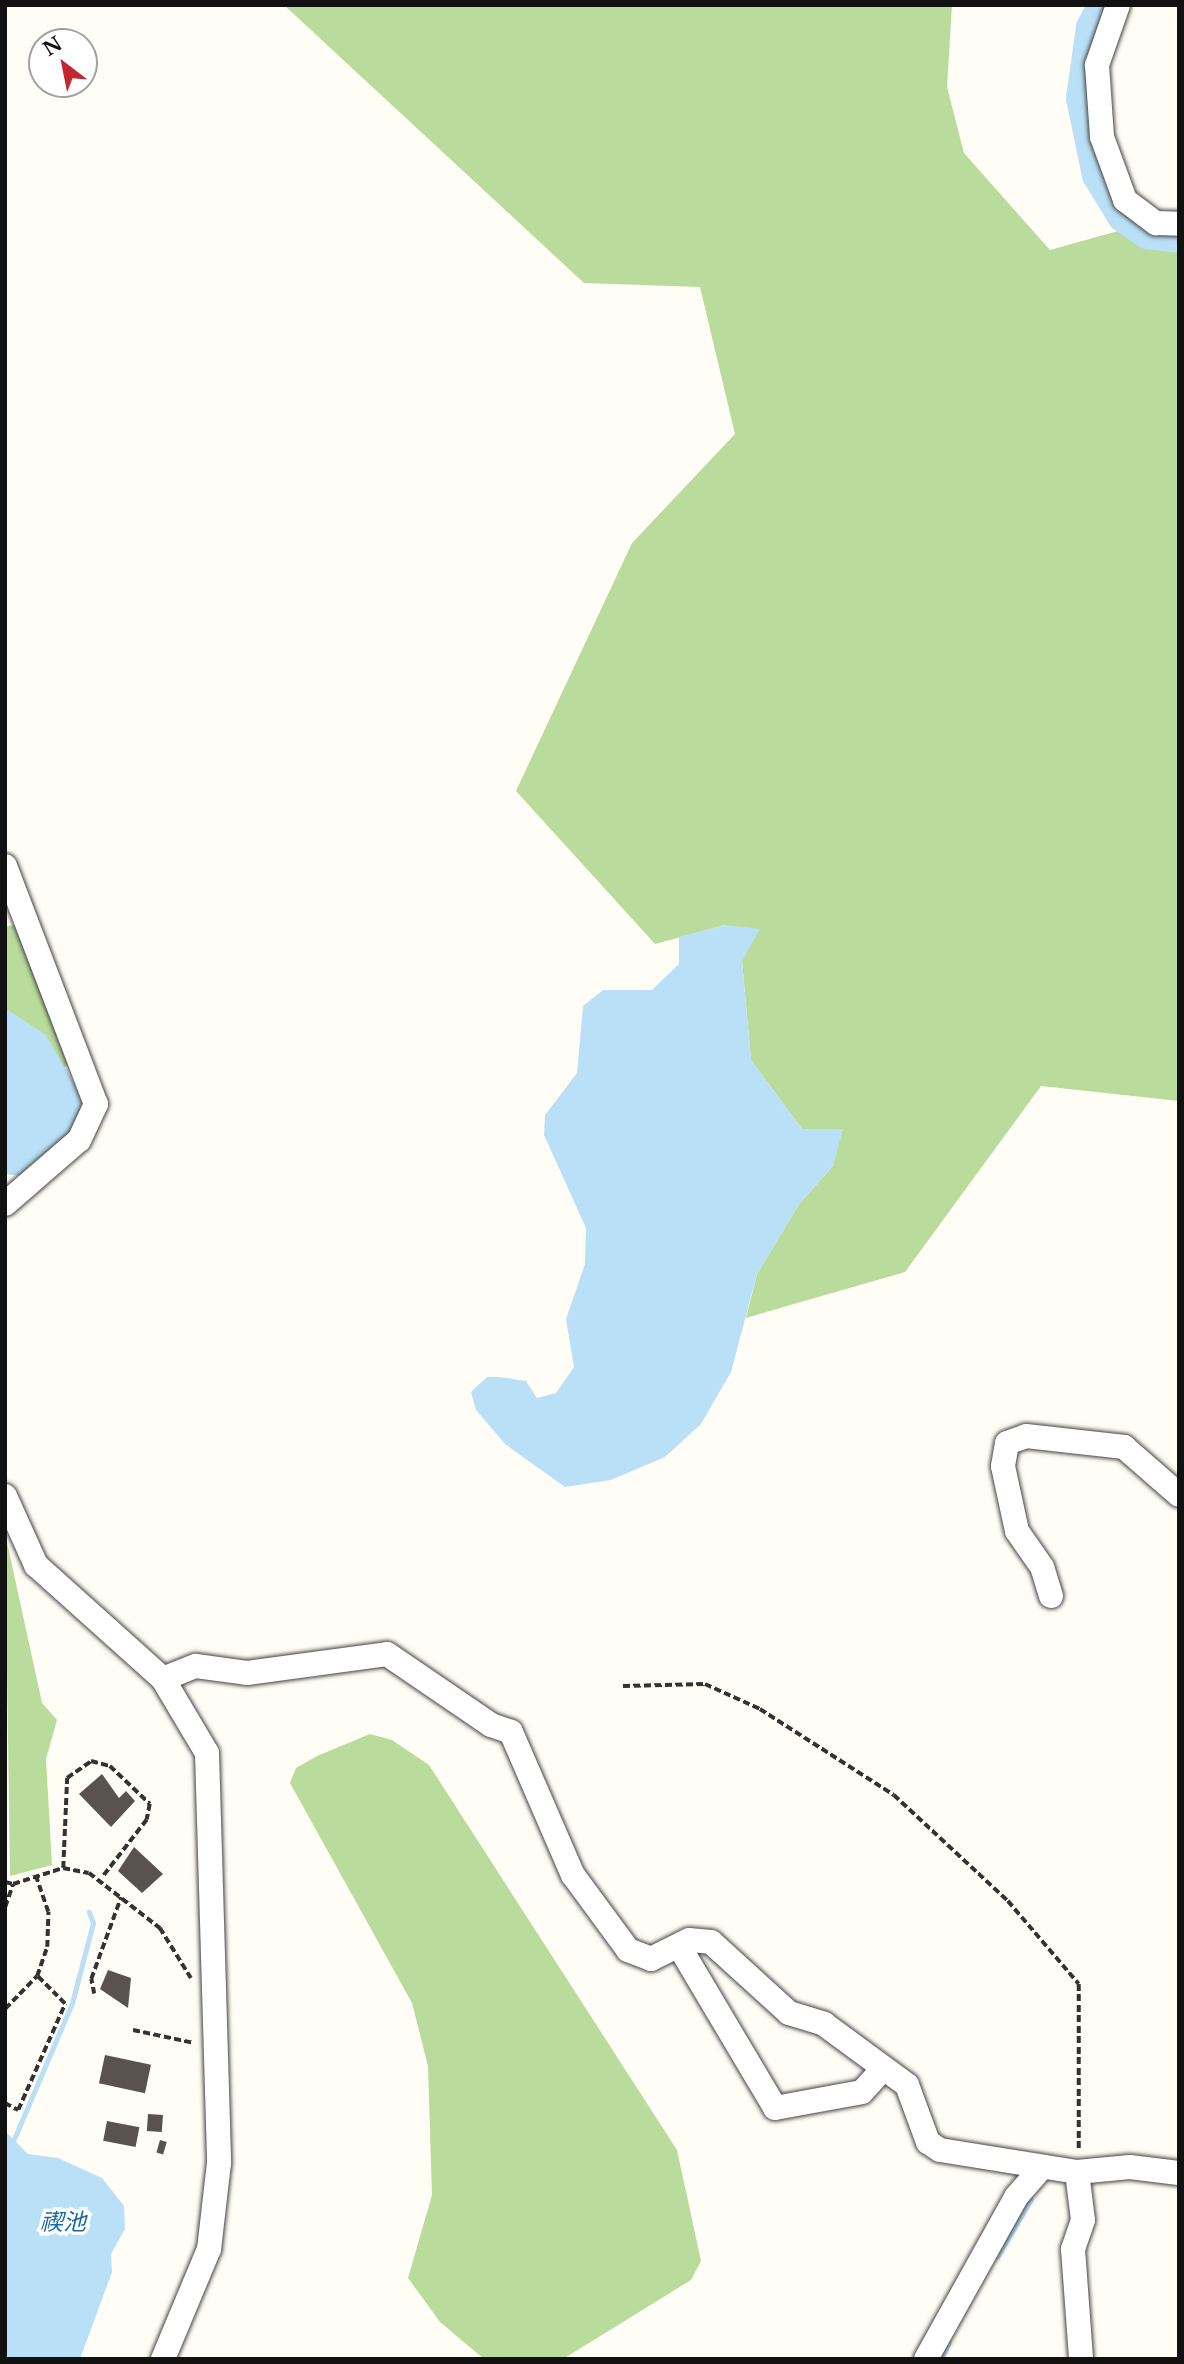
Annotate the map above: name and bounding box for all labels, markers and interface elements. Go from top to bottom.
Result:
north arrow [28,28,98,98]
text: N [39,32,66,61]
water label: 禊池 [40,2208,86,2236]

